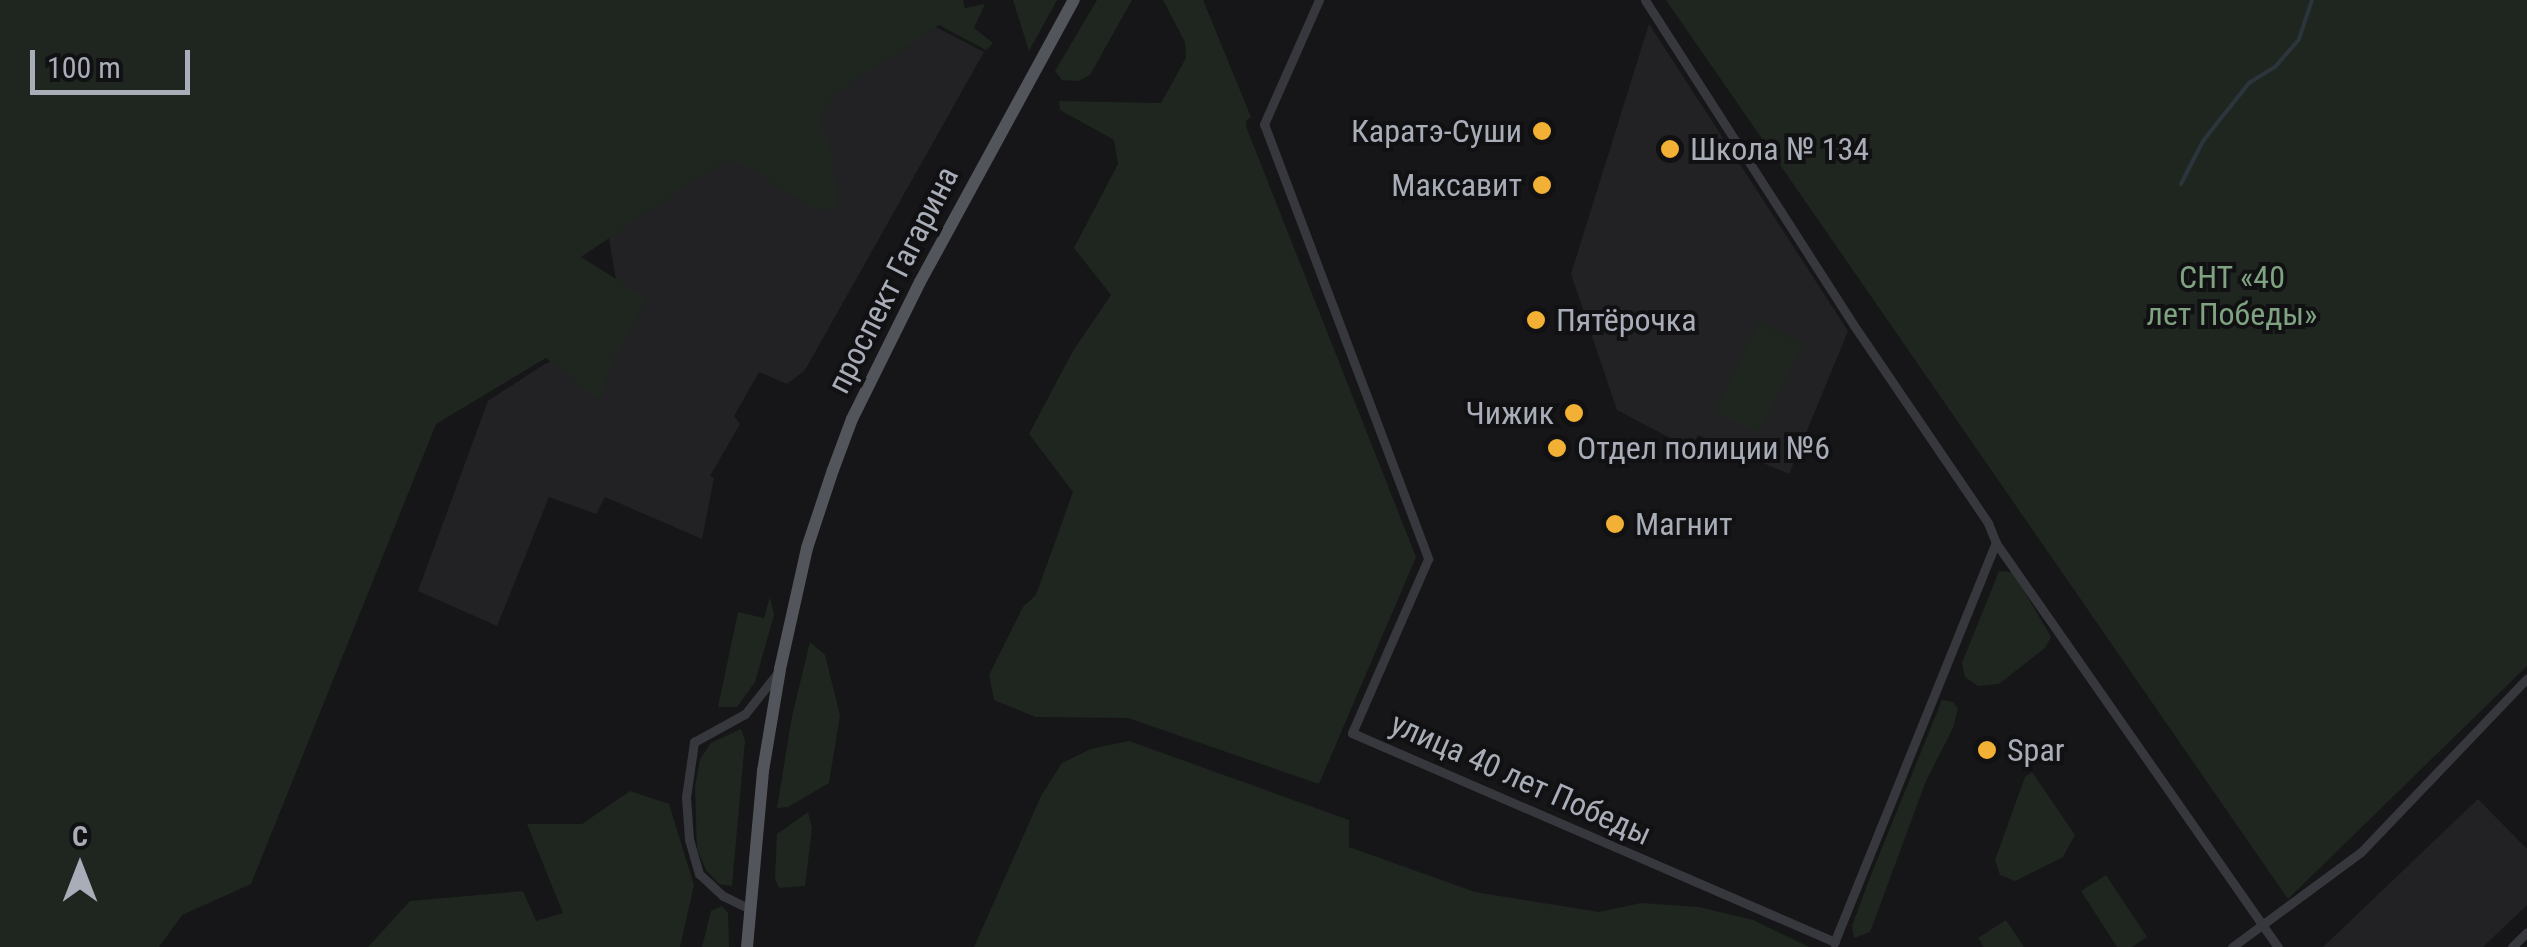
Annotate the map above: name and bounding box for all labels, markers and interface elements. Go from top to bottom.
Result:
scale bar [35,30,195,92]
text: 100 m [47,50,121,85]
place label: Каратэ-Суши [1351,112,1522,150]
marker: Каратэ-Суши [1531,120,1553,142]
place label: Школа № 134 [1690,130,1869,168]
marker: Школа № 134 [1659,138,1681,160]
street label: проспект Гагарина [819,160,967,400]
place label: Максавит [1391,166,1522,204]
marker: Максавит [1531,174,1553,196]
park label: СНТ «40 лет Победы» [2147,259,2317,334]
place label: Пятёрочка [1556,301,1697,339]
marker: Пятёрочка [1525,309,1547,331]
place label: Чижик [1466,394,1554,432]
marker: Чижик [1563,402,1585,424]
place label: Отдел полиции №6 [1577,429,1830,467]
marker: Отдел полиции №6 [1546,437,1568,459]
place label: Магнит [1635,505,1733,543]
marker: Магнит [1604,513,1626,535]
street label: улица 40 лет Победы [1385,704,1657,854]
place label: Spar [2007,731,2064,769]
marker: Spar [1976,739,1998,761]
north arrow [30,817,130,917]
text: С [72,820,88,853]

